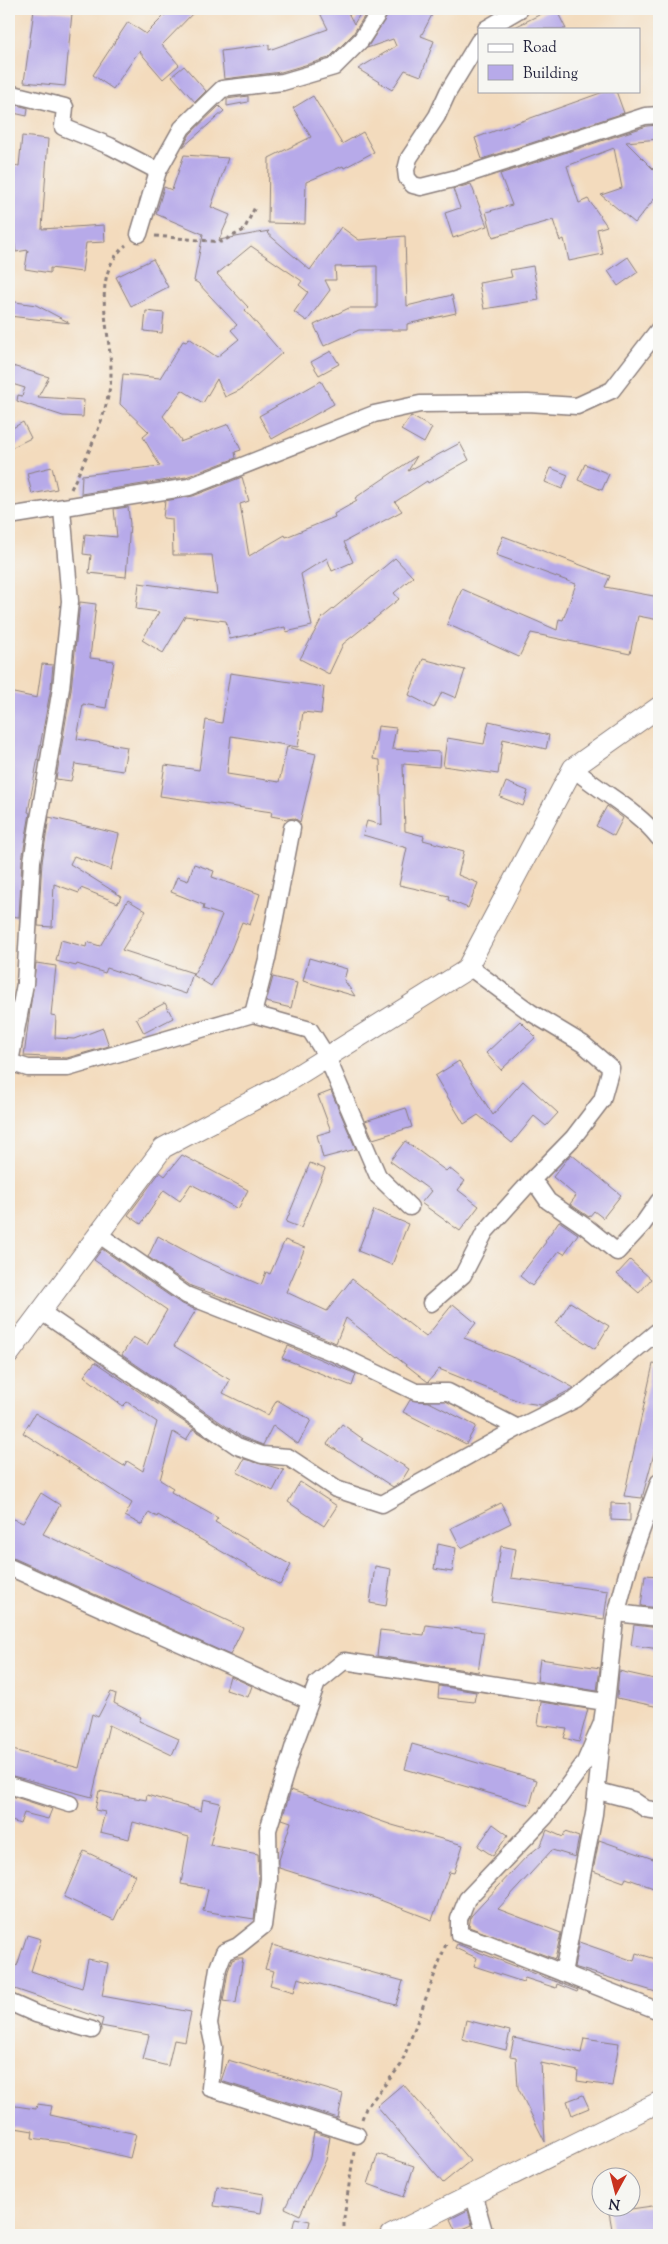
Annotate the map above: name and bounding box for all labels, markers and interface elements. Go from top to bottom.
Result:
legend [478,28,640,92]
text: Road [523,38,557,59]
text: Building [523,64,578,85]
north arrow [590,2166,640,2216]
text: N [608,2192,621,2214]

